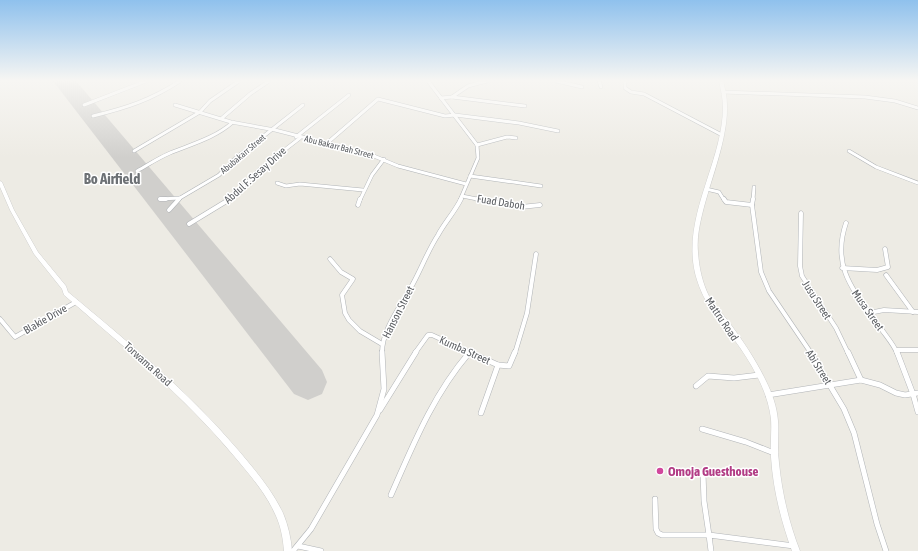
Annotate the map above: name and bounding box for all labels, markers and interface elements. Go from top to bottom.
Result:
street label: Abubakarr Street [218,132,268,176]
street label: Abu Bakarr Bah Street [303,134,375,161]
street label: Abdul F. Sesay Drive [222,144,288,206]
district label: Bo Airfield [84,170,140,187]
street label: Fuad Daboh [476,192,526,212]
street label: Jusu Street [800,278,834,322]
street label: Hanson Street [380,284,416,340]
street label: Musa Street [850,287,886,333]
street label: Mattru Road [703,295,741,343]
street label: Blakie Drive [21,302,69,336]
street label: Kumba Street [438,333,492,367]
street label: Torwama Road [122,340,174,388]
street label: Abi Street [804,347,834,387]
place label: Omoja Guesthouse [668,464,759,479]
marker: Omoja Guesthouse [655,466,665,476]

